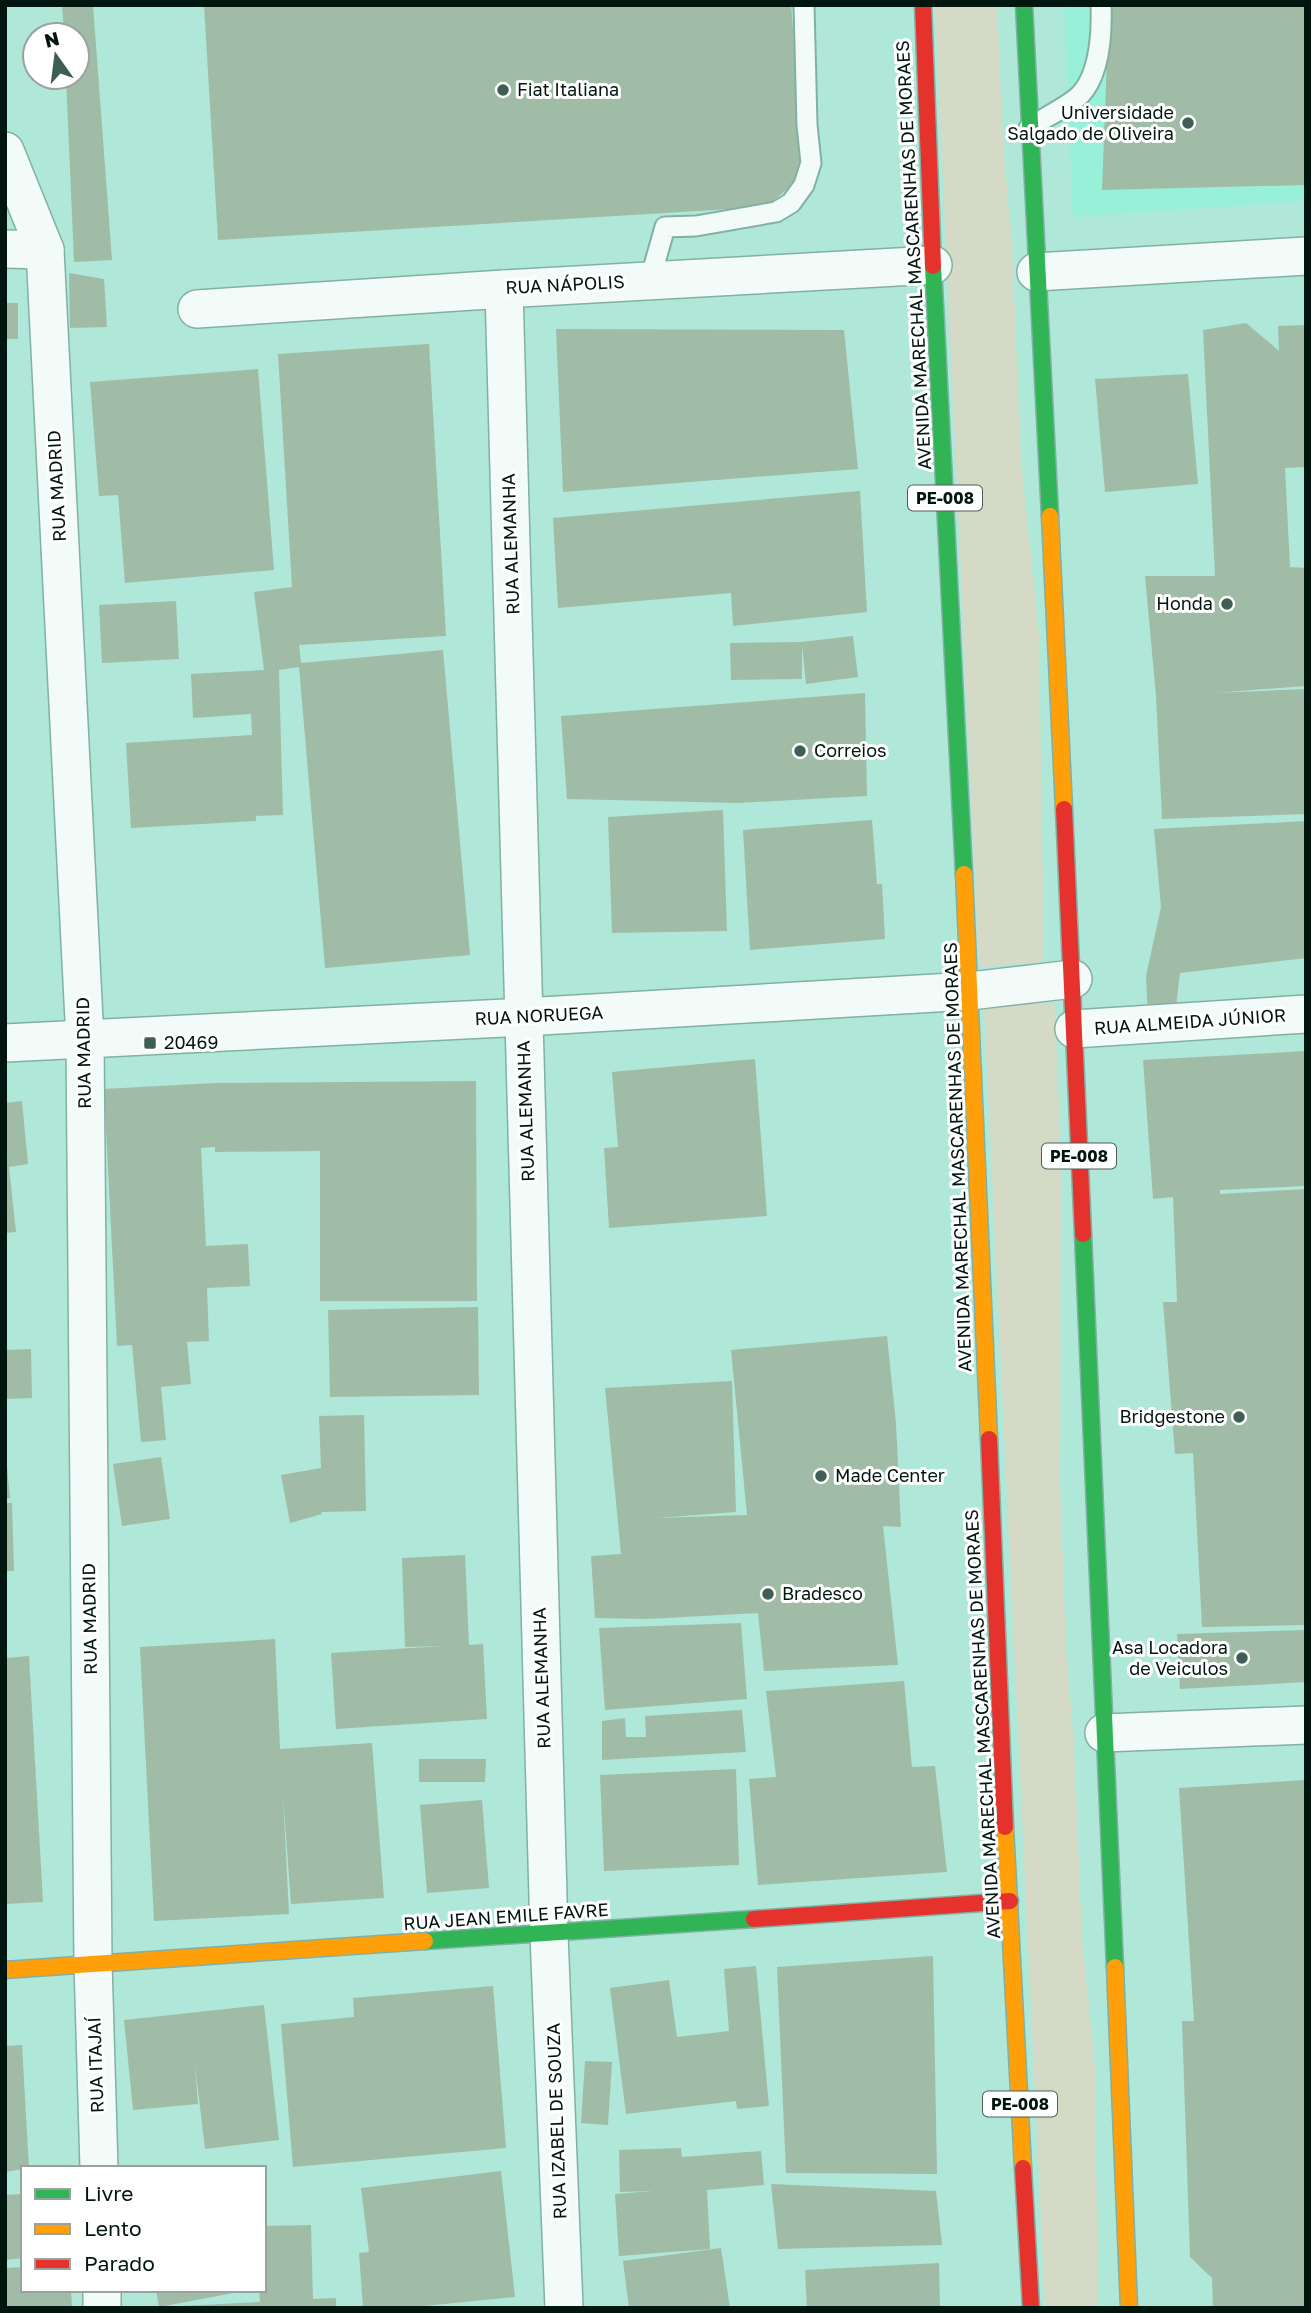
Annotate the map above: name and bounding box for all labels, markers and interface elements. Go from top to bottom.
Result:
north arrow [21,21,91,91]
text: N [42,26,62,52]
street label: AVENIDA MARECHAL MASCARENHAS DE MORAES [891,40,935,470]
place label: Fiat Italiana [517,78,619,100]
marker: Fiat Italiana [495,82,511,98]
place label: Universidade Salgado de Oliveira [1007,101,1174,144]
marker: Universidade Salgado de Oliveira [1180,115,1196,131]
street label: RUA NÁPOLIS [505,270,625,298]
street label: RUA MADRID [42,430,70,542]
street label: RUA ALEMANHA [497,473,523,615]
road number: PE-008 [908,485,982,510]
place label: Honda [1156,592,1213,614]
marker: Honda [1219,596,1235,612]
place label: Correios [814,739,887,761]
marker: Correios [792,743,808,759]
street label: AVENIDA MARECHAL MASCARENHAS DE MORAES [939,942,975,1372]
street label: RUA MADRID [71,997,95,1109]
street label: RUA NORUEGA [474,1001,604,1029]
street label: RUA ALMEIDA JÚNIOR [1093,1003,1287,1039]
place label: 20469 [164,1031,218,1053]
marker: 20469 [142,1035,158,1051]
street label: RUA ALEMANHA [512,1040,538,1182]
road number: PE-008 [1042,1144,1116,1168]
place label: Bridgestone [1119,1405,1225,1427]
marker: Bridgestone [1231,1409,1247,1425]
place label: Made Center [835,1464,945,1486]
marker: Made Center [813,1468,829,1484]
street label: AVENIDA MARECHAL MASCARENHAS DE MORAES [960,1509,1004,1939]
street label: RUA MADRID [77,1563,101,1675]
place label: Bradesco [782,1582,863,1604]
marker: Bradesco [760,1586,776,1602]
street label: RUA ALEMANHA [528,1607,554,1749]
place label: Asa Locadora de Veiculos [1112,1636,1228,1679]
marker: Asa Locadora de Veiculos [1234,1650,1250,1666]
street label: RUA JEAN EMILE FAVRE [403,1898,609,1934]
street label: RUA ITAJAÍ [82,2015,108,2113]
street label: RUA IZABEL DE SOUZA [542,2022,570,2220]
road number: PE-008 [983,2092,1057,2116]
legend [21,2166,266,2292]
text: Livre [84,2180,134,2206]
text: Lento [84,2215,142,2241]
text: Parado [84,2250,155,2276]

